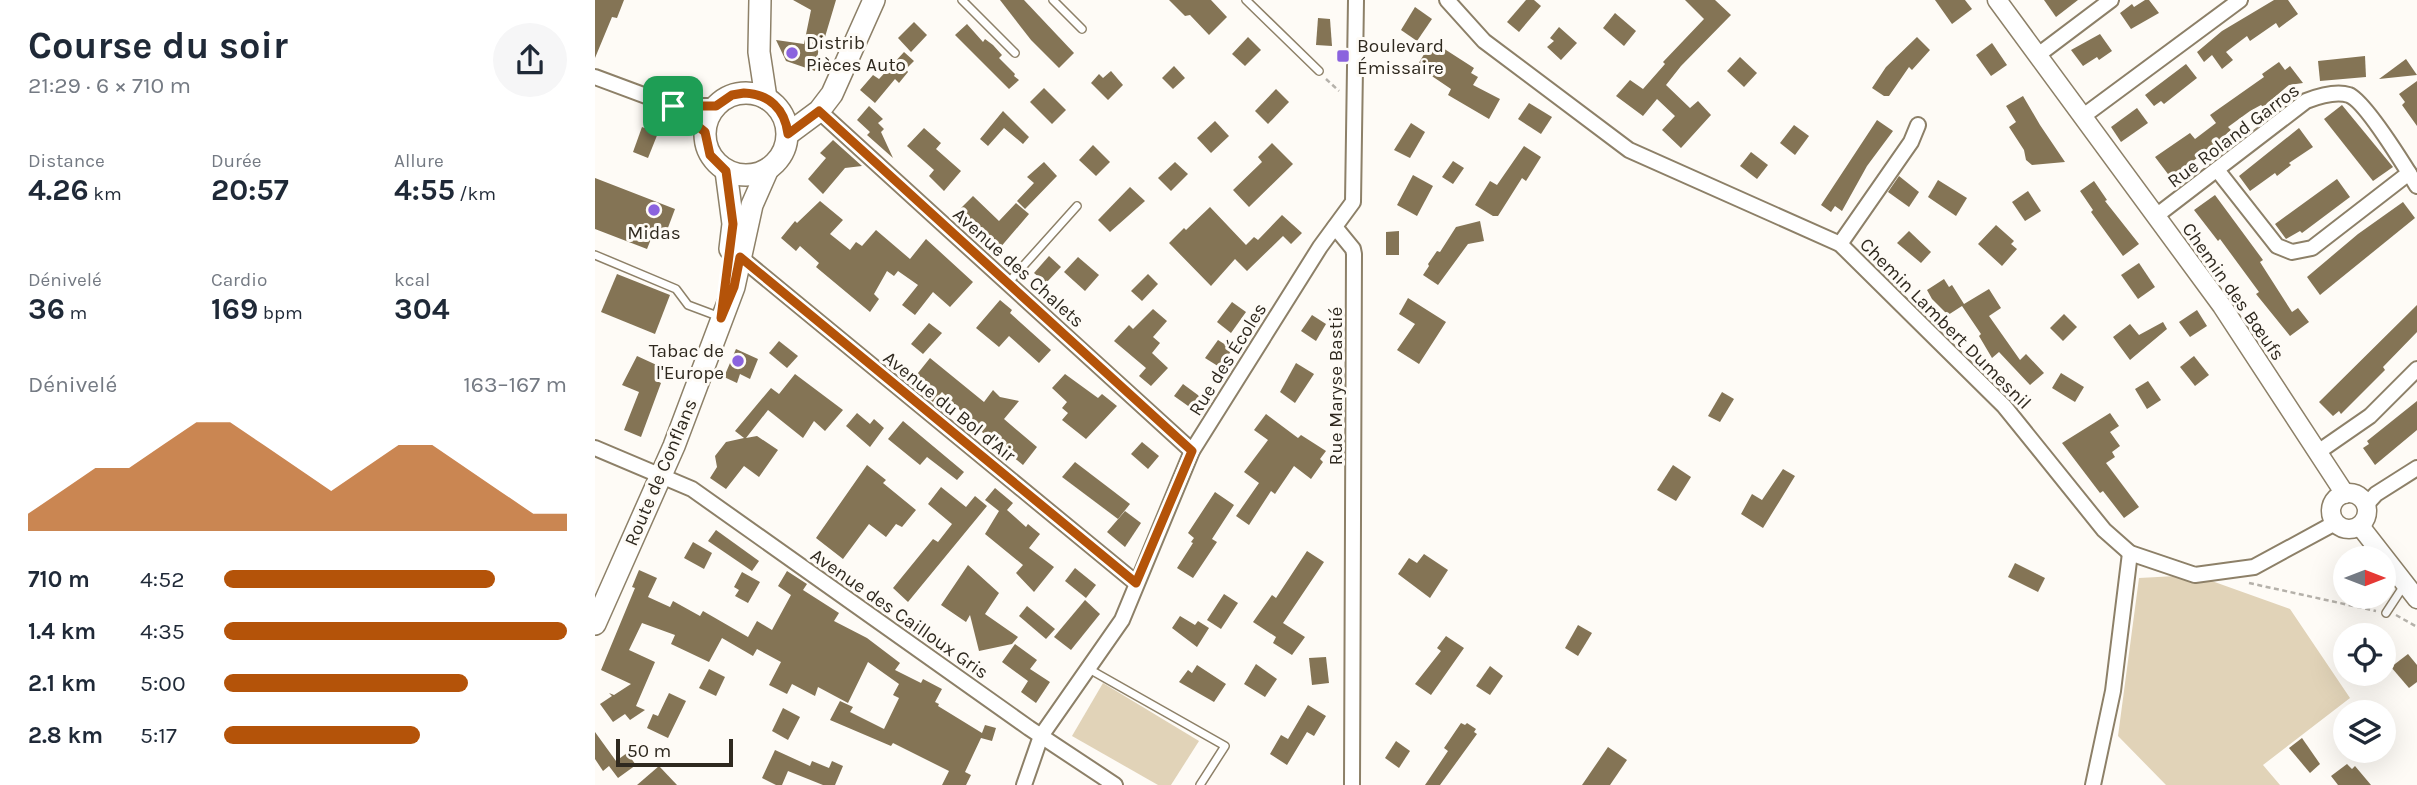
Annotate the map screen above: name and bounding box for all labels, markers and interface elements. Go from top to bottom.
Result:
text: Course du soir [28,23,288,68]
button: share [493,23,567,97]
place label: Distrib Pièces Auto [806,32,906,76]
place label: Boulevard Émissaire [1357,35,1444,79]
marker: Distrib Pièces Auto [784,45,800,61]
marker: Boulevard Émissaire [1335,48,1351,64]
text: 21:29 · 6 × 710 m [28,72,191,99]
pin [643,76,703,136]
street label: Rue Roland Garros [2163,79,2304,193]
icon: arrive [654,87,692,125]
text: Distance [28,150,105,172]
text: Durée [211,150,261,172]
text: Allure [394,150,444,172]
text: 4.26 [28,172,89,208]
text: 20:57 [211,172,289,208]
text: 4:55 [394,172,455,208]
text: km [89,183,122,205]
text: /km [455,183,496,205]
marker: Midas [646,202,662,218]
street label: Avenue des Chalets [948,203,1088,332]
street label: Chemin des Bœufs [2177,218,2289,365]
place label: Midas [627,222,681,244]
street label: Chemin Lambert Dumesnil [1855,234,2035,414]
text: Dénivelé [28,269,102,291]
text: Cardio [211,269,267,291]
text: kcal [394,269,430,291]
text: 36 [28,291,65,327]
text: 169 [211,291,258,327]
text: 304 [394,291,450,327]
street label: Rue des Écoles [1184,299,1271,420]
text: m [65,302,87,324]
text: bpm [258,302,303,324]
street label: Rue Maryse Bastié [1325,307,1347,465]
place label: Tabac de l'Europe [649,340,724,384]
street label: Avenue du Bol d'Air [879,347,1020,467]
marker: Tabac de l'Europe [730,353,746,369]
text: Dénivelé [28,371,117,398]
text: 163–167 m [463,371,567,398]
street label: Route de Conflans [620,396,702,549]
street label: Avenue des Cailloux Gris [806,544,993,684]
north arrow [2333,546,2396,609]
map controls [2333,546,2396,763]
text: 710 m [28,566,90,593]
text: 4:52 [140,566,184,593]
text: 1.4 km [28,618,96,645]
text: 4:35 [140,618,185,645]
button: locate [2333,623,2396,686]
text: 2.1 km [28,670,96,697]
text: 5:00 [140,670,186,697]
button: layers [2333,700,2396,763]
text: 2.8 km [28,722,103,749]
text: 5:17 [140,722,177,749]
scale bar [616,736,733,768]
text: 50 m [627,740,671,762]

